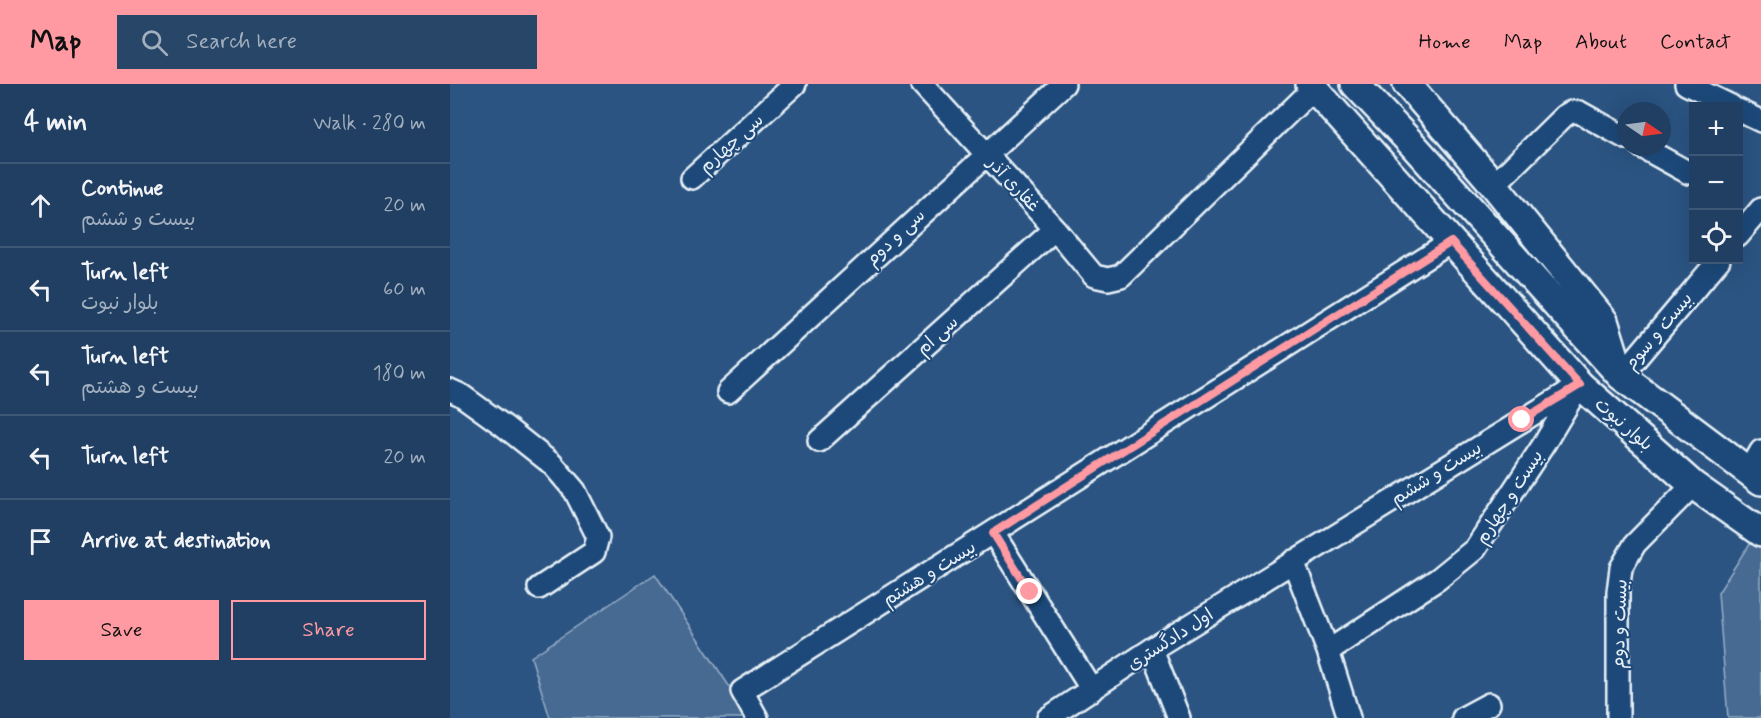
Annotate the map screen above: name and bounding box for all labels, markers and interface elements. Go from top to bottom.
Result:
search box [117,15,537,69]
text: Map [30,24,81,61]
icon: search [138,26,171,59]
text: Search here [186,28,297,56]
text: Home [1419,28,1471,56]
text: Map [1504,28,1542,56]
text: About [1575,28,1627,56]
text: Contact [1660,28,1731,56]
north arrow [1617,102,1671,156]
map controls [1689,102,1743,264]
button: + [1689,102,1743,156]
text: 4 min [24,106,87,140]
street label: سی چهارم [694,108,770,180]
text: Walk · 280 m [313,110,426,137]
street label: غفاری آذر [980,150,1045,218]
button: − [1689,156,1743,210]
text: Continue [81,175,163,203]
icon: ahead [24,189,57,222]
text: 20 m [383,192,426,219]
street label: سی و دوم [861,204,932,272]
text: بیست و ششم [81,206,195,233]
button: locate [1689,210,1743,264]
text: Turn left [81,259,169,287]
icon: left [24,273,57,306]
text: 60 m [383,276,426,303]
street label: بیست و سوم [1619,288,1699,376]
text: بلوار نبوت [81,290,159,317]
street label: سی ام [912,310,965,362]
text: Turn left [81,343,169,371]
icon: left [24,357,57,390]
text: 180 m [373,360,426,387]
text: بیست و هشتم [81,374,199,401]
street label: بلوار نبوت [1589,393,1658,457]
route start [1508,406,1534,432]
street label: بیست و ششم [1386,436,1487,512]
icon: left [24,441,57,474]
text: Turn left [81,443,169,471]
text: 20 m [383,444,426,471]
street label: بیست و چهارم [1470,446,1550,550]
icon: arrive [24,525,57,558]
text: Arrive at destination [81,527,271,555]
street label: بیست و هشتم [878,536,981,613]
route end [1016,578,1042,604]
street label: بیست و دوم [1606,579,1635,669]
button: Save [24,600,219,660]
button: Share [231,600,426,660]
street label: اول دادگستری [1123,603,1218,677]

